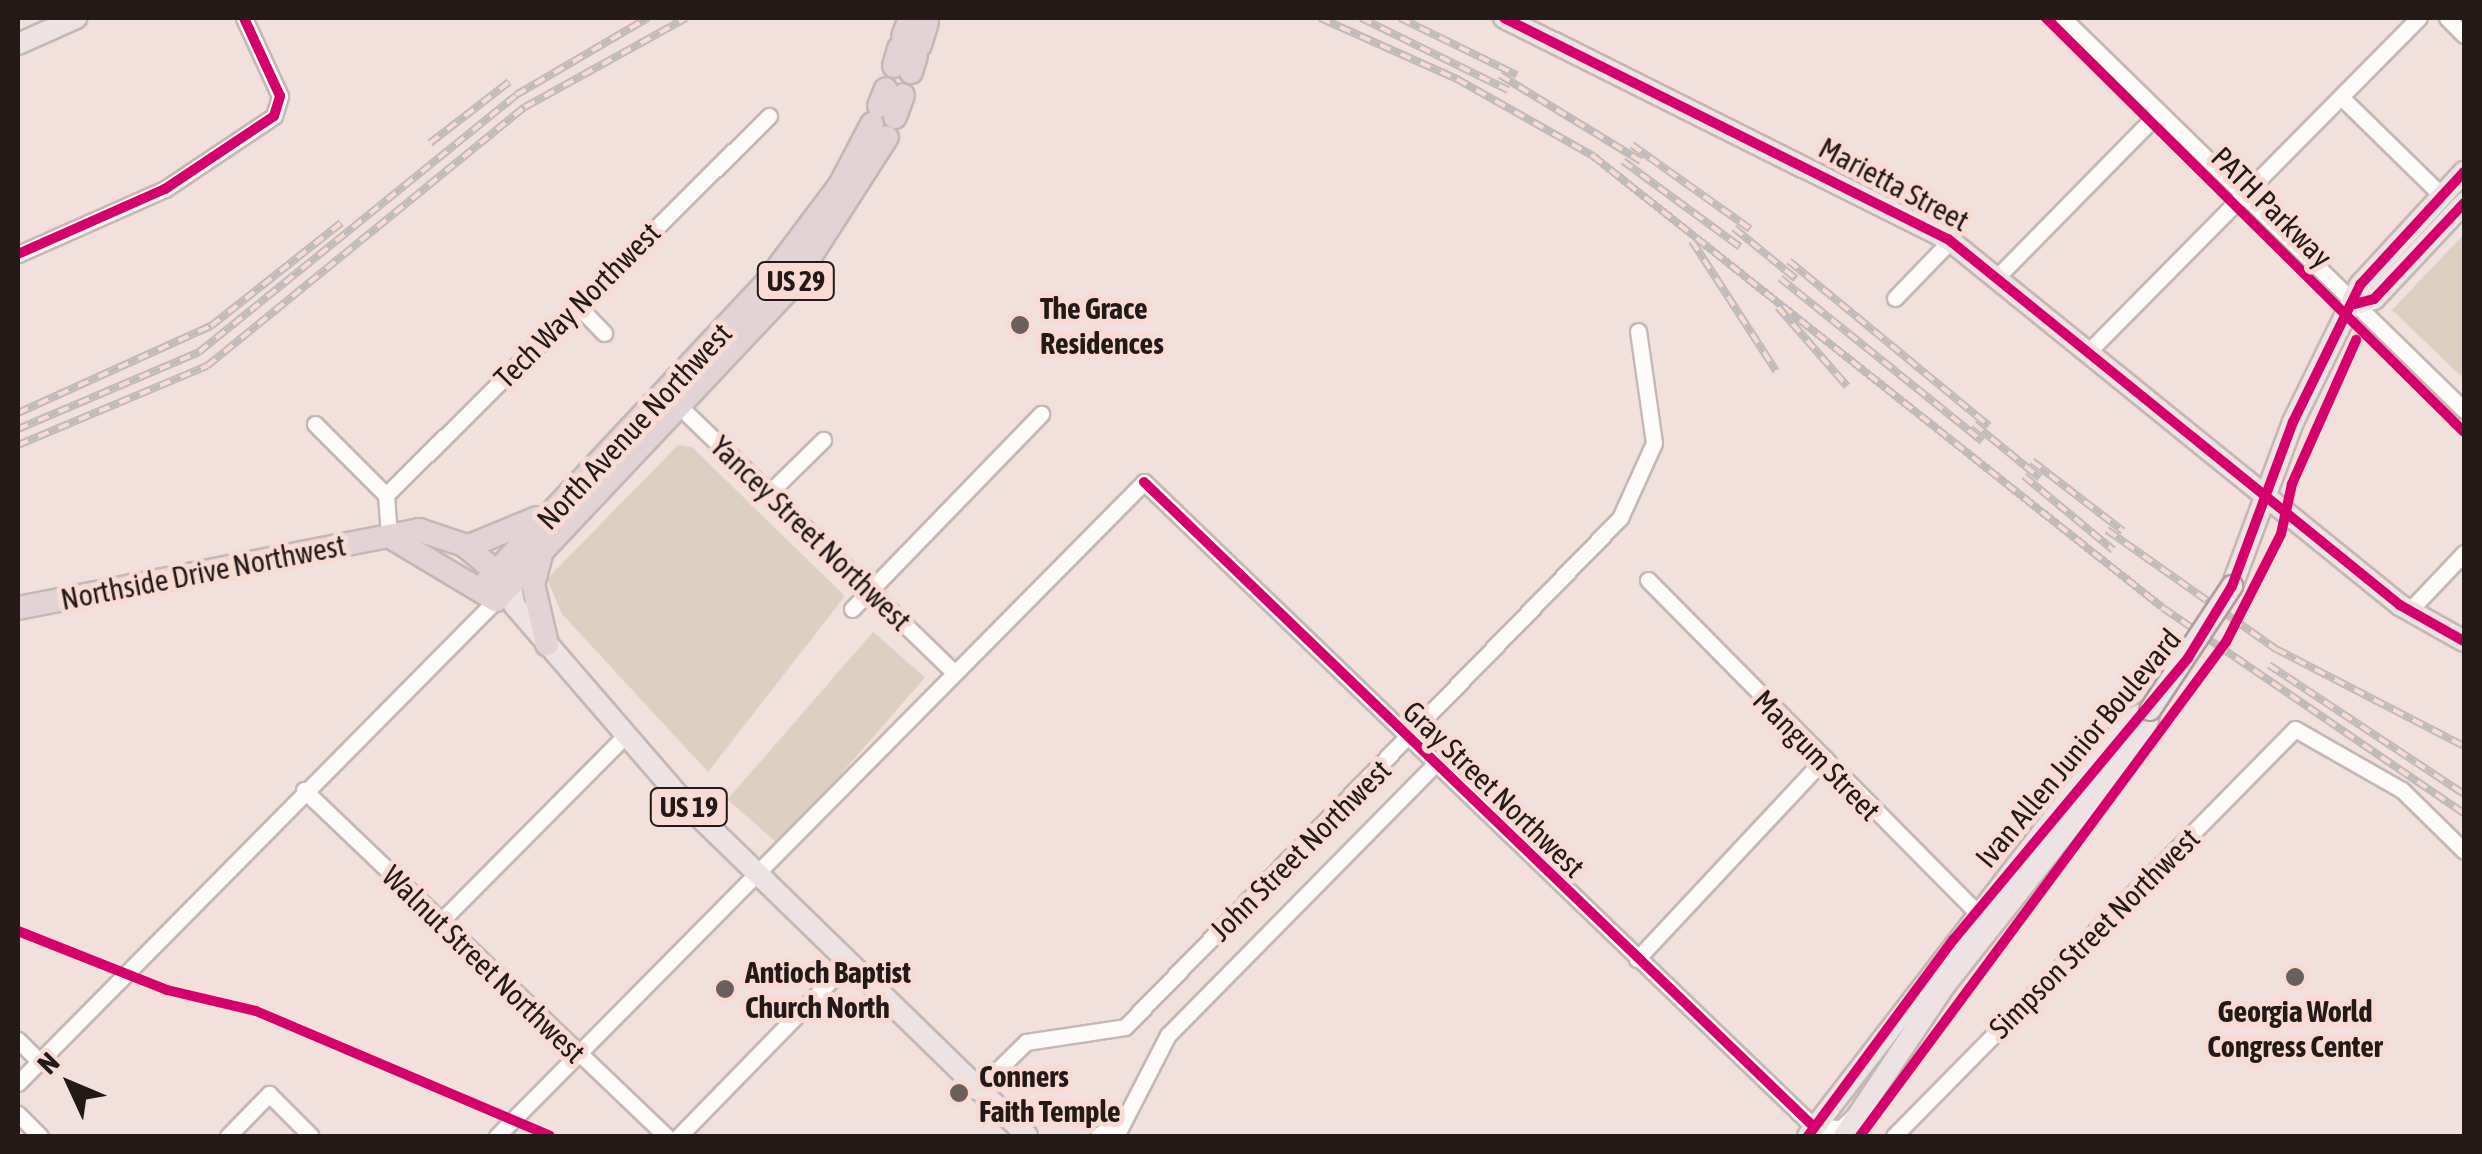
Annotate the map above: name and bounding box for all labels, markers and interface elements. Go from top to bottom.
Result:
street label: Marietta Street [1813,129,1975,239]
street label: PATH Parkway [2204,139,2340,275]
street label: Tech Way Northwest [487,215,667,395]
road number: US 29 [756,258,836,304]
place label: The Grace Residences [1040,290,1164,360]
marker: The Grace Residences [1009,314,1031,336]
street label: North Avenue Northwest [529,315,739,537]
street label: Yancey Street Northwest [703,428,919,638]
street label: Northside Drive Northwest [58,527,348,617]
street label: Ivan Allen Junior Boulevard [1968,621,2188,875]
street label: Mangum Street [1746,682,1888,828]
street label: Gray Street Northwest [1396,693,1592,885]
street label: John Street Northwest [1202,752,1398,948]
road number: US 19 [649,784,729,830]
street label: Simpson Street Northwest [1981,820,2207,1046]
street label: Walnut Street Northwest [375,858,593,1070]
place label: Antioch Baptist Church North [745,954,911,1024]
marker: Georgia World Congress Center [2284,966,2306,988]
marker: Antioch Baptist Church North [714,978,736,1000]
place label: Georgia World Congress Center [2207,993,2383,1064]
north arrow [20,1034,120,1134]
text: N [31,1046,66,1080]
place label: Conners Faith Temple [979,1058,1121,1128]
marker: Conners Faith Temple [948,1082,970,1104]

